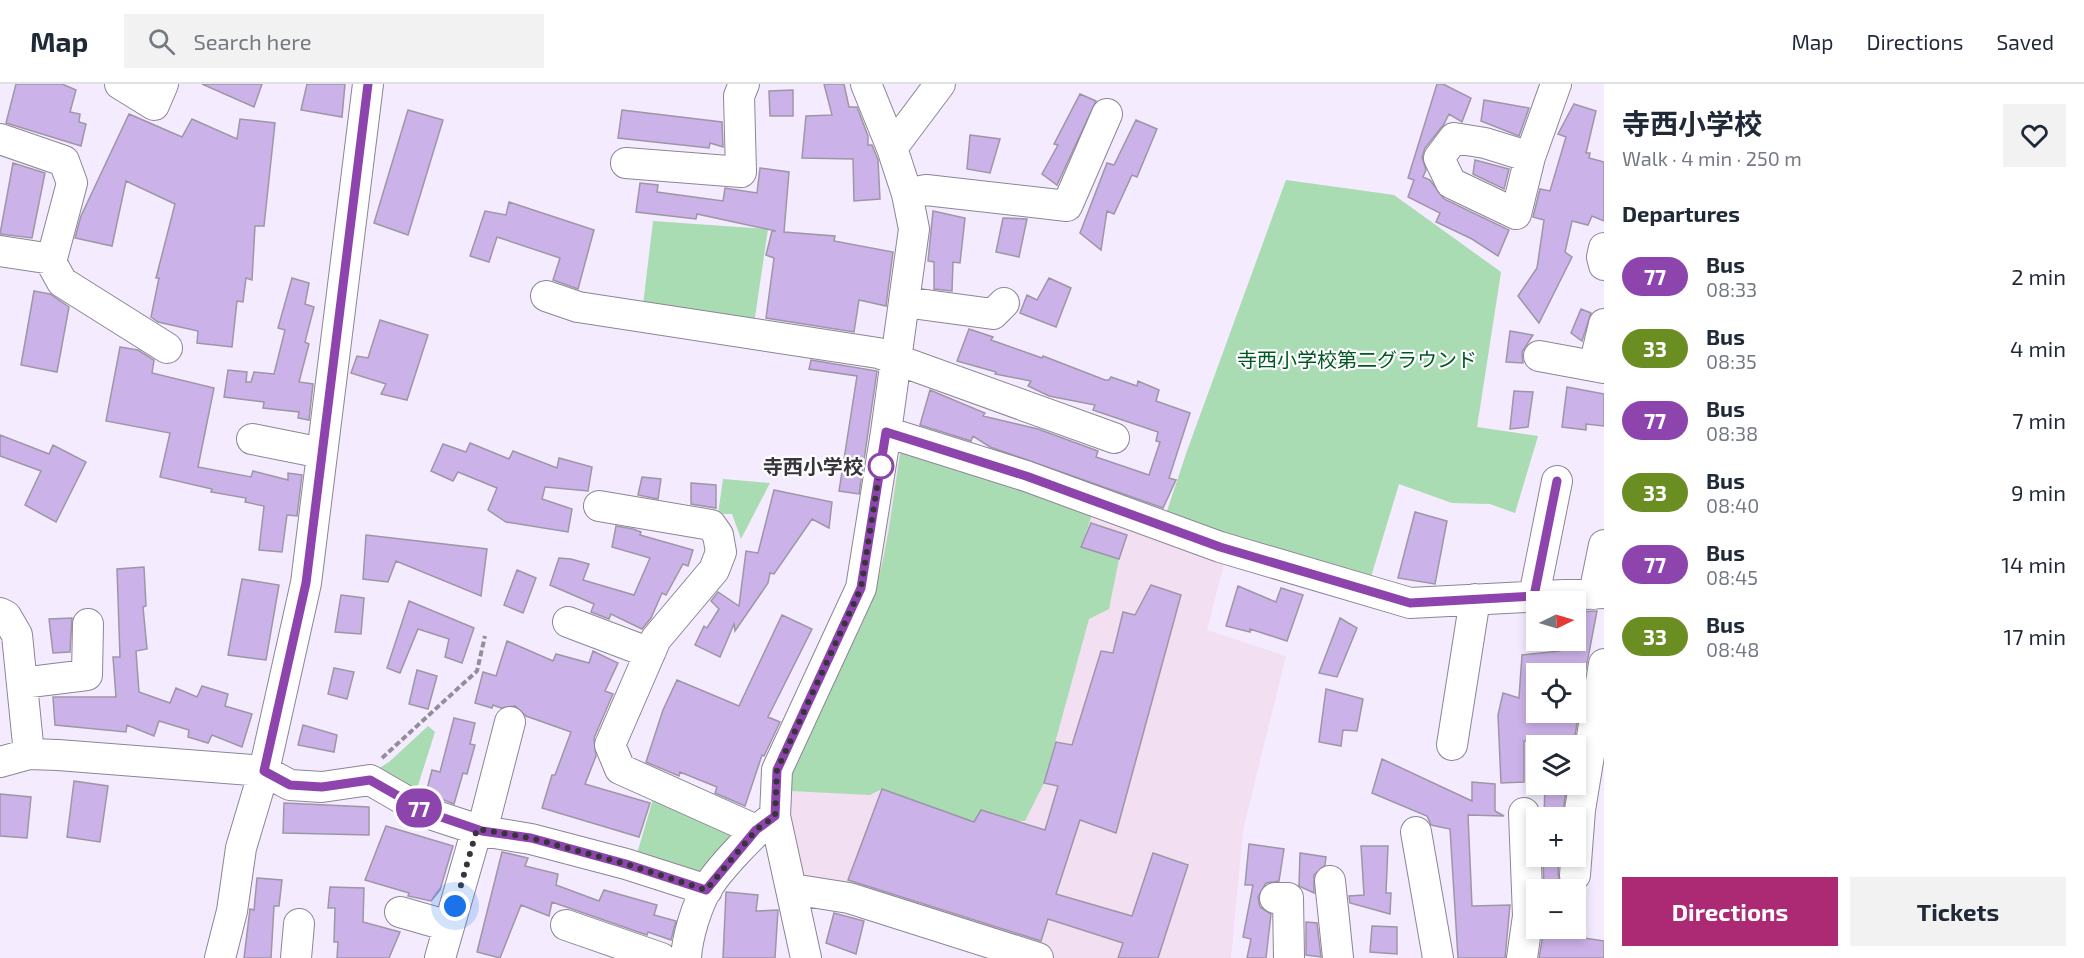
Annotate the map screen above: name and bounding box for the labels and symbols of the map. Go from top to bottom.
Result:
park label: 寺西小学校第二グラウンド [1237,347,1477,371]
marker: 寺西小学校 [868,453,894,479]
place label: 寺西小学校 [763,454,863,478]
north arrow [1526,591,1586,651]
line badge: 77 [392,788,446,828]
your location [440,891,470,921]

